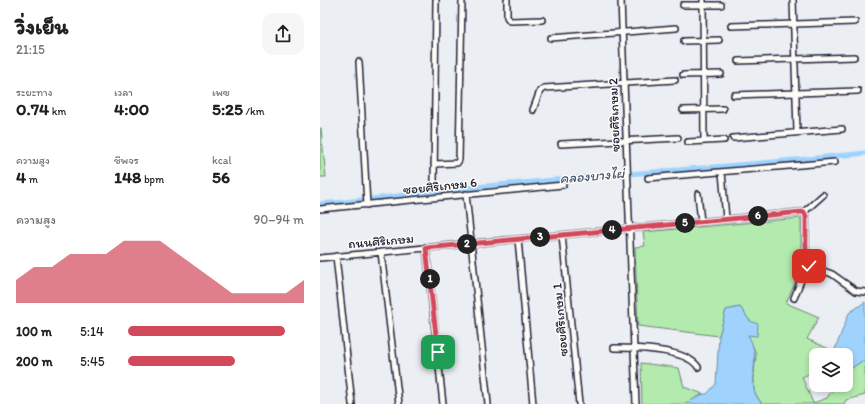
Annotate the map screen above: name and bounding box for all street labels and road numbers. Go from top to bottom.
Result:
street label: ซอยศิริเกษม 2 [605,78,623,152]
street label: ซอยศิริเกษม 6 [402,175,478,197]
street label: ถนนศิริเกษม [348,231,415,251]
street label: ซอยศิริเกษม 1 [549,283,571,357]

